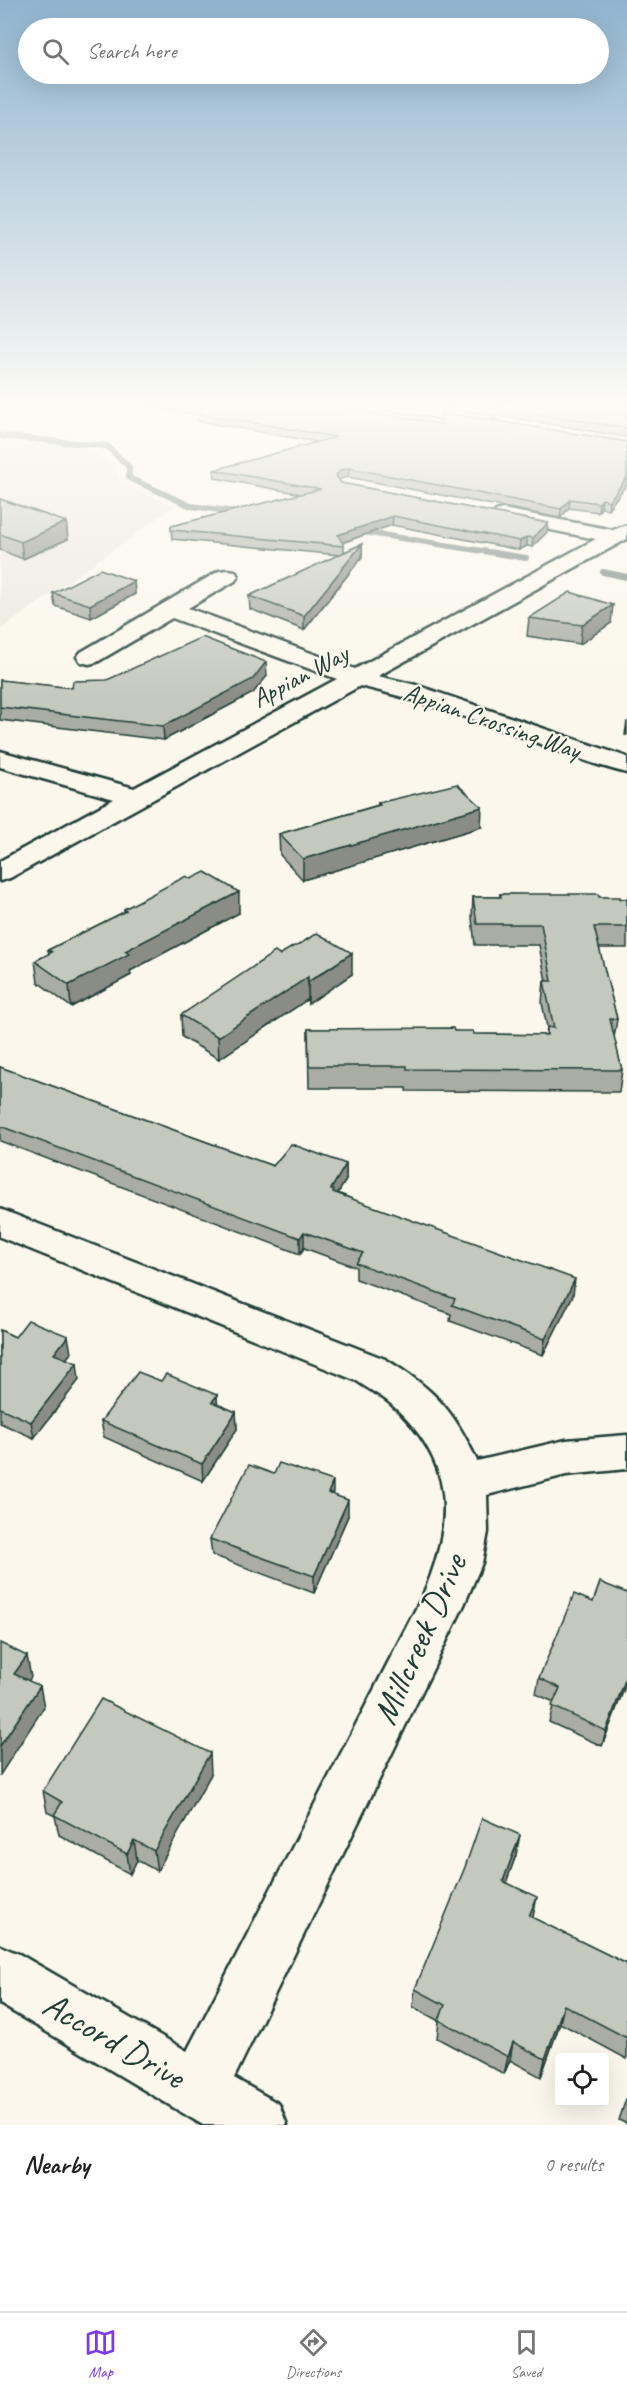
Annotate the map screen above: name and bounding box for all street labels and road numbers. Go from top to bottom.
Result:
street label: Appian Way [246,636,356,715]
street label: Appian Crossing Way [399,675,587,767]
street label: Millcreek Drive [361,1545,478,1731]
street label: Accord Drive [35,1981,195,2100]

